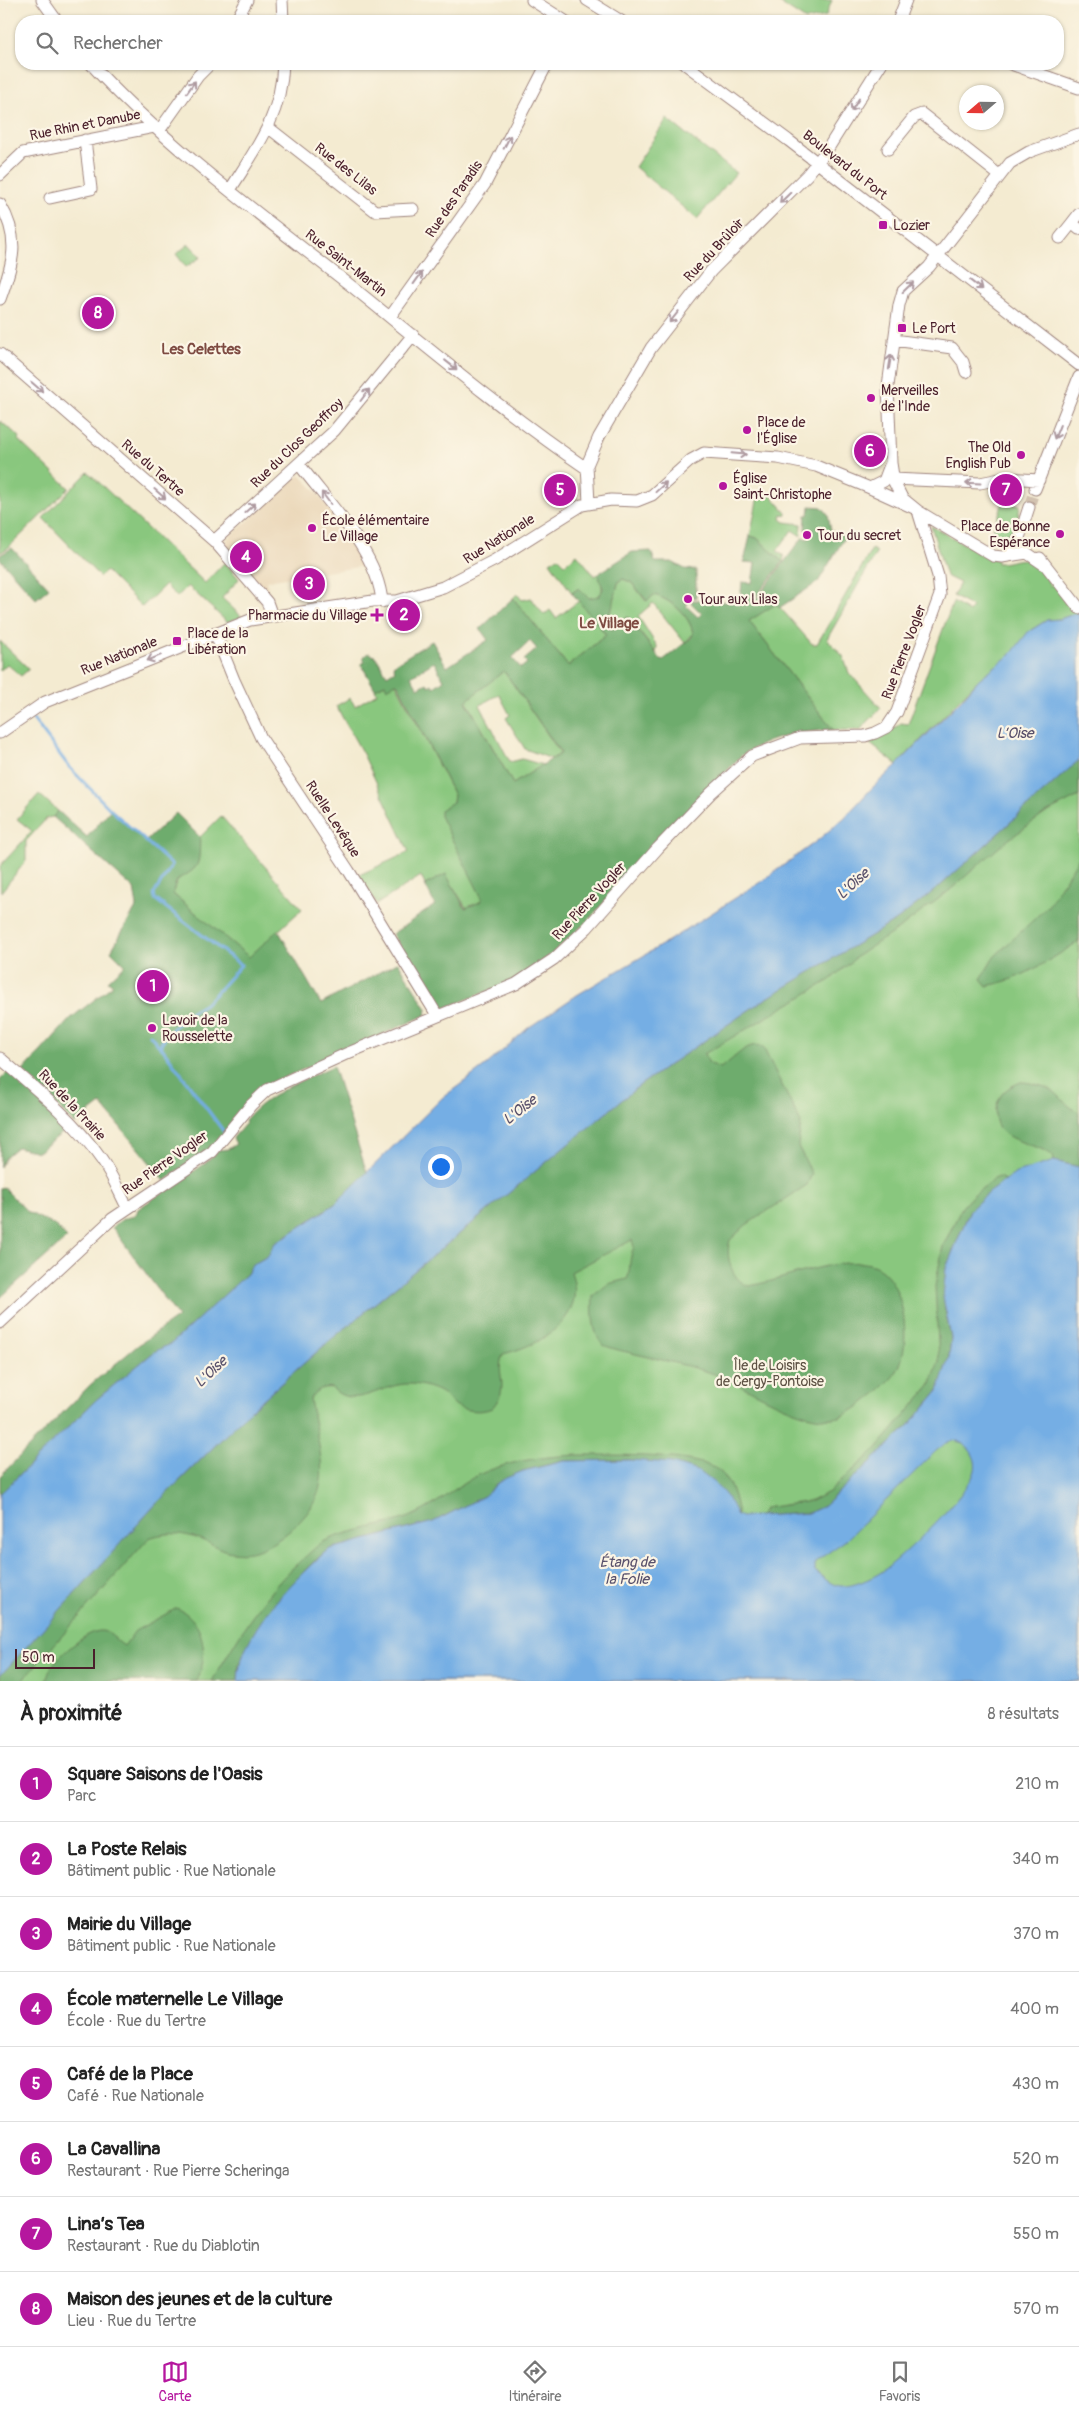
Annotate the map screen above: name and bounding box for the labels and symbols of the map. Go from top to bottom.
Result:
one-way arrow [186,80,196,94]
north arrow [959,85,1004,130]
one-way arrow [849,98,860,112]
street label: Rue Rhin et Danube [28,106,142,144]
street label: Boulevard du Port [799,127,891,204]
one-way arrow [502,134,512,149]
street label: Rue des Lilas [311,139,381,199]
street label: Rue des Paradis [422,157,486,241]
one-way arrow [778,192,791,204]
street label: Rue du Brûloir [680,215,748,285]
place label: Lozier [893,217,930,234]
marker: Lozier [877,219,889,231]
street label: Rue Saint-Martin [302,226,390,300]
one-way arrow [413,271,424,285]
one-way arrow [969,280,982,291]
one-way arrow [902,281,915,293]
pin: 8 [82,294,114,332]
one-way arrow [669,310,680,323]
place label: Le Port [912,320,956,337]
marker: Le Port [896,322,908,334]
district label: Les Celettes [161,340,241,359]
one-way arrow [886,355,896,371]
one-way arrow [444,360,458,370]
one-way arrow [31,381,44,393]
place label: Merveilles de l'Inde [881,382,939,415]
one-way arrow [360,389,371,402]
marker: Merveilles de l'Inde [865,392,877,404]
street label: Rue du Clos Geoffroy [247,395,347,491]
place label: Place de l'Église [757,414,806,447]
one-way arrow [1052,423,1061,439]
marker: Place de l'Église [741,424,753,436]
pin: 6 [854,432,886,470]
street label: Rue du Tertre [118,436,188,500]
place label: The Old English Pub [945,439,1011,472]
marker: The Old English Pub [1015,449,1027,461]
one-way arrow [730,450,746,459]
place label: Église Saint-Christophe [733,469,832,503]
pin: 5 [544,471,576,509]
pin: 7 [990,471,1022,509]
one-way arrow [965,478,982,488]
marker: Église Saint-Christophe [717,480,729,492]
one-way arrow [655,481,668,493]
one-way arrow [153,488,166,500]
one-way arrow [320,492,331,505]
one-way arrow [243,503,256,514]
street label: Rue Nationale [460,510,538,568]
place label: École élémentaire Le Village [322,511,429,545]
place label: Place de Bonne Espérance [960,518,1050,551]
marker: École élémentaire Le Village [306,522,318,534]
place label: Tour du secret [817,527,902,544]
marker: Place de Bonne Espérance [1054,528,1066,540]
marker: Tour du secret [801,529,813,541]
pin: 4 [230,538,262,576]
pin: 3 [293,565,325,603]
place label: Tour aux Lilas [698,591,778,608]
marker: Tour aux Lilas [682,593,694,605]
pin: 2 [388,596,420,634]
street label: Rue Pierre Vogler [878,602,930,702]
place label: Pharmacie du Village [248,607,367,624]
marker: Pharmacie du Village [371,609,383,621]
district label: Le Village [579,614,640,633]
place label: Place de la Libération [187,625,248,658]
street label: Rue Nationale [78,633,160,679]
marker: Place de la Libération [171,635,183,647]
one-way arrow [147,654,162,663]
water label: L’Oise [997,724,1035,743]
street label: Ruelle Levêque [302,778,364,860]
street label: Rue Pierre Vogler [549,859,629,943]
water label: L'Oise [833,863,875,904]
pin: 1 [137,967,169,1005]
place label: Lavoir de la Rousselette [162,1012,233,1045]
marker: Lavoir de la Rousselette [146,1022,158,1034]
street label: Rue de la Prairie [35,1066,109,1144]
water label: L'Oise [499,1090,542,1129]
street label: Rue Pierre Vogler [119,1127,211,1199]
your location [428,1154,454,1180]
water label: L'Oise [191,1351,232,1392]
park label: Île de Loisirs de Cergy-Pontoise [716,1357,824,1390]
water label: Étang de la Folie [599,1553,656,1589]
scale bar [15,1646,95,1669]

